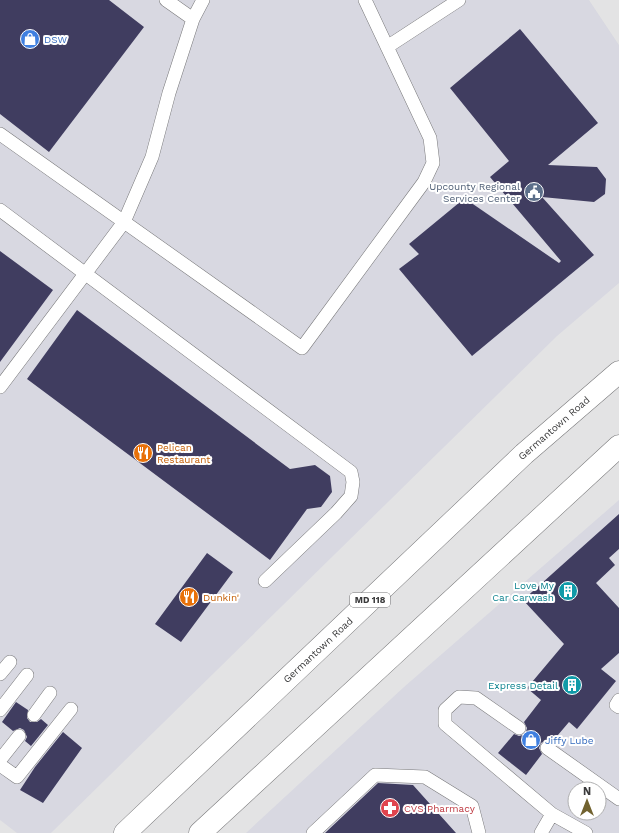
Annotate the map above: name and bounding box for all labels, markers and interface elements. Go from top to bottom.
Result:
shop icon: DSW [19,28,41,50]
place label: DSW [44,34,68,45]
place label: Upcounty Regional Services Center [429,181,520,204]
public building icon: Upcounty Regional Services Center [523,181,545,203]
street label: Germantown Road [516,394,592,462]
restaurant icon: Pelican Restaurant [132,442,154,464]
place label: Pelican Restaurant [157,442,211,465]
place label: Love My Car Carwash [492,580,555,603]
building icon: Love My Car Carwash [557,580,579,602]
restaurant icon: Dunkin' [178,586,200,608]
place label: Dunkin' [203,592,239,603]
road number: MD 118 [350,593,390,607]
street label: Germantown Road [281,615,355,685]
building icon: Express Detail [561,674,583,696]
place label: Express Detail [488,680,558,691]
shop icon: Jiffy Lube [520,729,542,751]
place label: Jiffy Lube [545,735,594,746]
north arrow [567,781,607,821]
text: N [583,785,591,798]
pharmacy icon: CVS Pharmacy [379,797,401,819]
place label: CVS Pharmacy [404,803,476,814]

